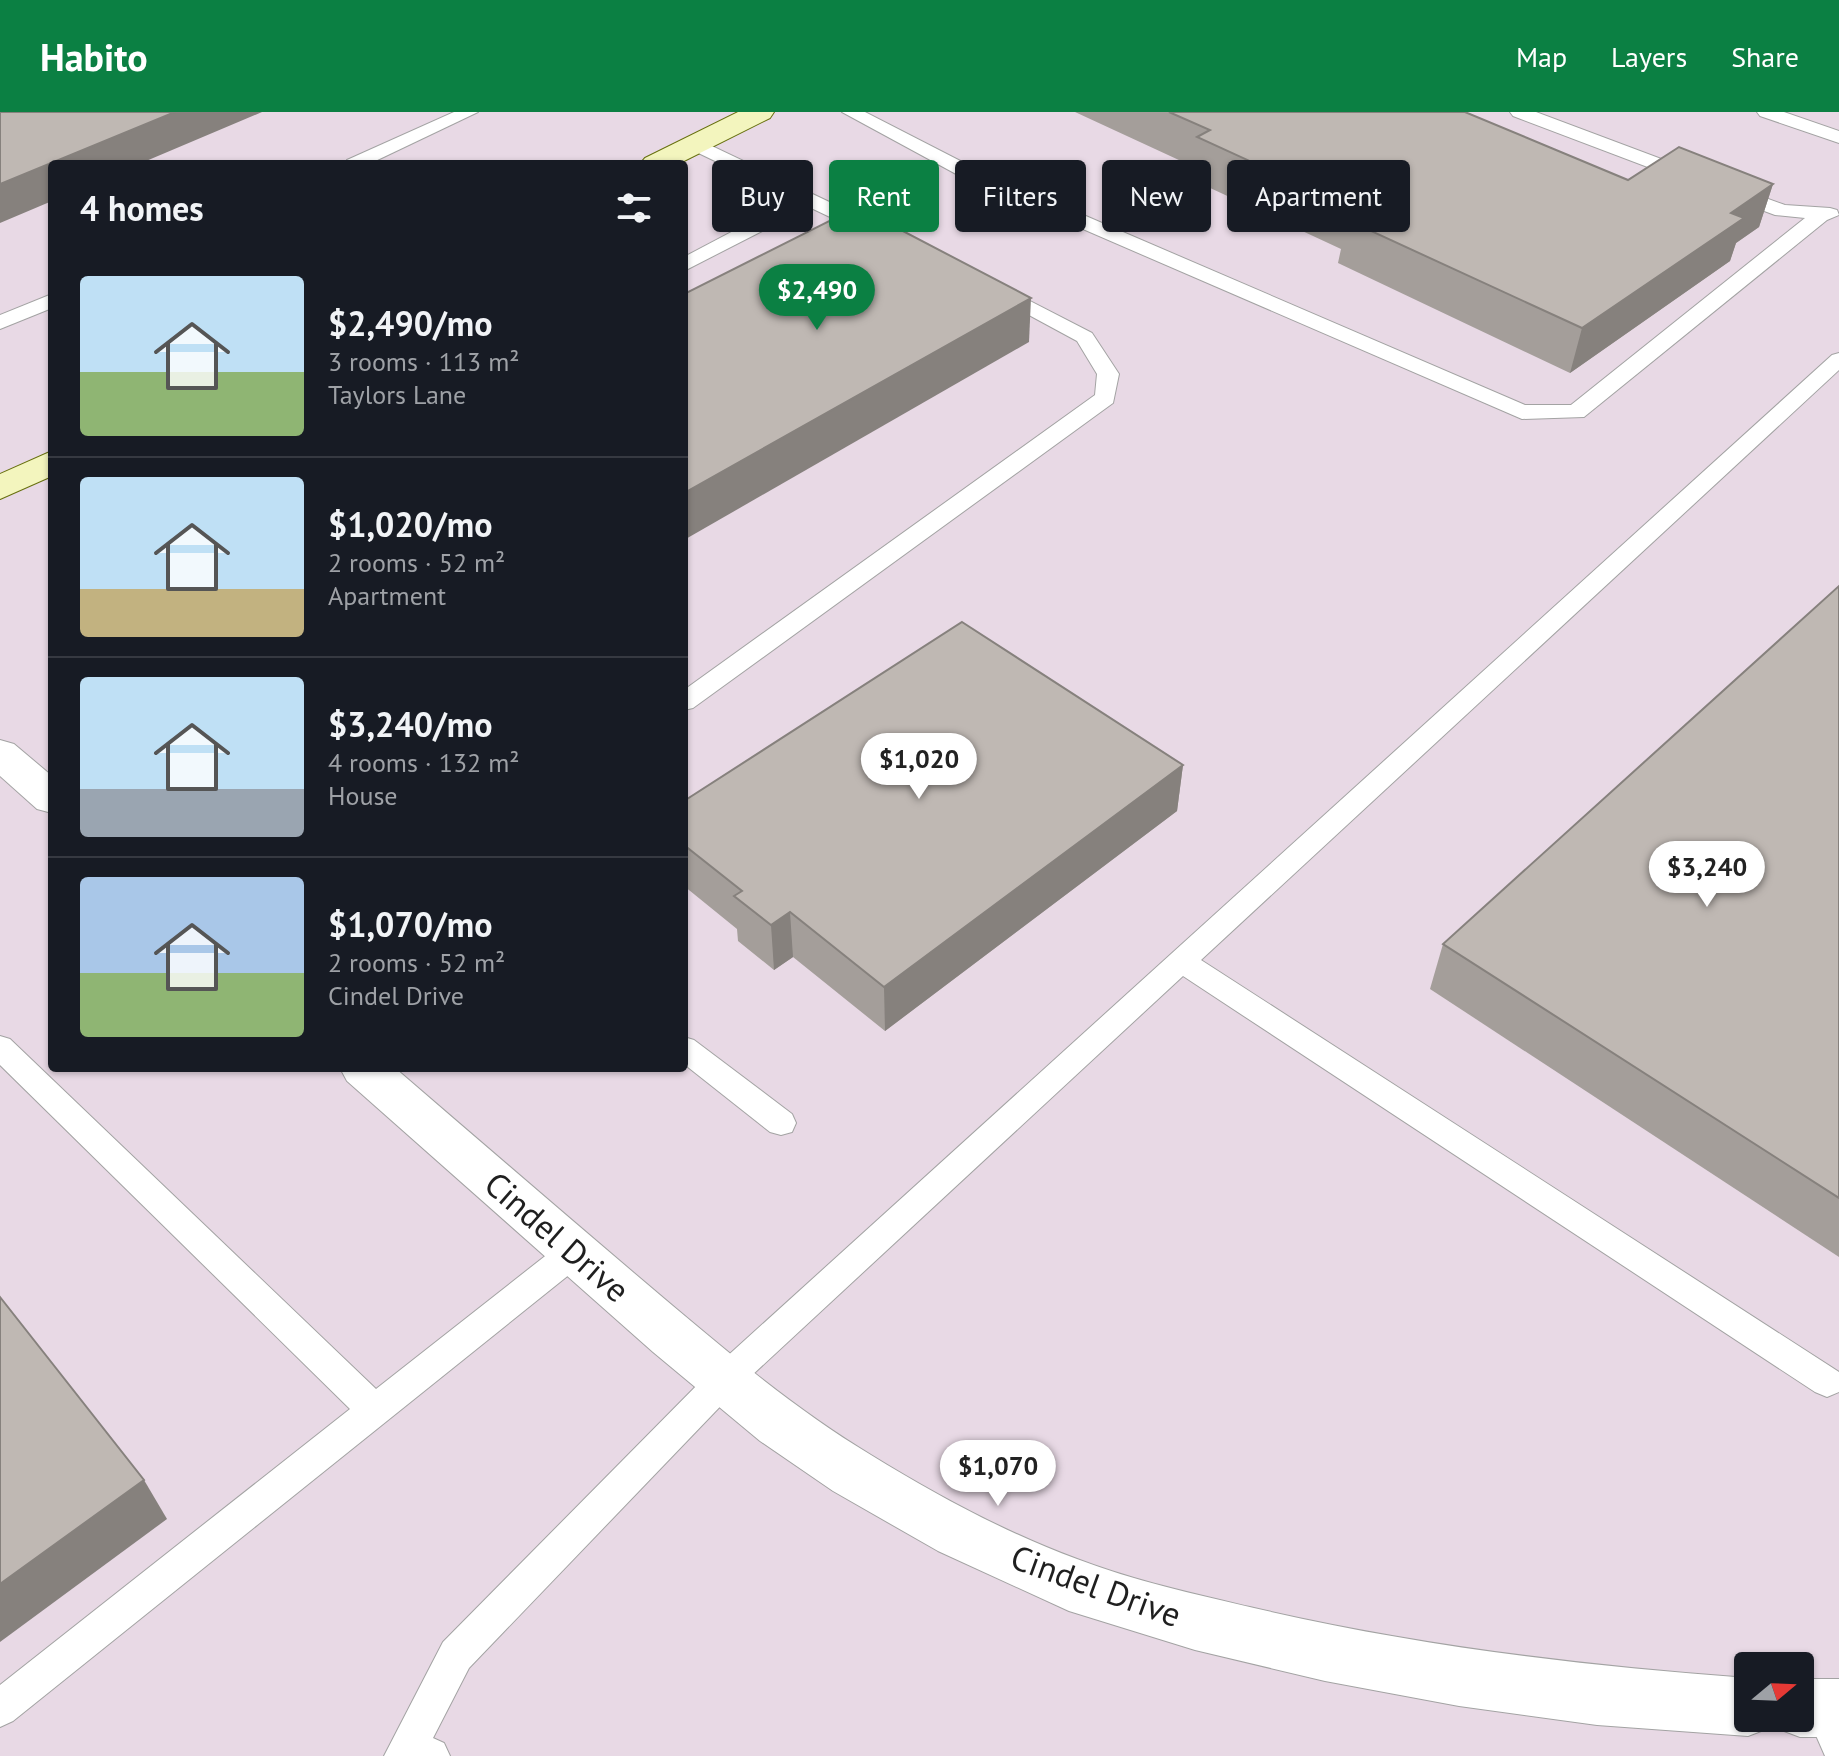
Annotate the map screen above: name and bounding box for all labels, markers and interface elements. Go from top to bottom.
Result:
text: Habito [40,32,148,81]
text: Map [1516,38,1567,75]
text: Layers [1611,38,1687,75]
text: Share [1731,38,1799,75]
chip: Buy [712,160,813,232]
chip: Rent [829,160,939,232]
chip: Filters [955,160,1086,232]
chip: New [1102,160,1211,232]
chip: Apartment [1227,160,1410,232]
text: 4 homes [80,186,204,230]
icon: filters [612,186,656,230]
pin: $2,490 [752,264,882,332]
text: $2,490 [777,273,857,306]
text: $2,490/mo [328,301,492,345]
icon: home [144,308,240,404]
text: 3 rooms · 113 m² [328,345,520,378]
text: Taylors Lane [328,378,466,411]
text: $1,020/mo [328,502,492,546]
icon: home [144,509,240,605]
text: 2 rooms · 52 m² [328,546,505,579]
text: Apartment [328,579,446,612]
text: $3,240/mo [328,702,492,746]
icon: home [144,709,240,805]
pin: $1,020 [854,733,984,801]
text: $1,020 [879,742,959,775]
text: 4 rooms · 132 m² [328,746,520,779]
text: House [328,779,398,812]
pin: $3,240 [1642,841,1772,909]
text: $3,240 [1667,850,1747,883]
text: $1,070/mo [328,902,492,946]
icon: home [144,909,240,1005]
text: 2 rooms · 52 m² [328,946,505,979]
text: Cindel Drive [328,979,464,1012]
street label: Cindel Drive [476,1161,639,1311]
pin: $1,070 [933,1440,1063,1508]
text: $1,070 [958,1449,1038,1482]
street label: Cindel Drive [1005,1534,1187,1636]
north arrow [1734,1652,1814,1732]
map controls [1734,1652,1814,1732]

